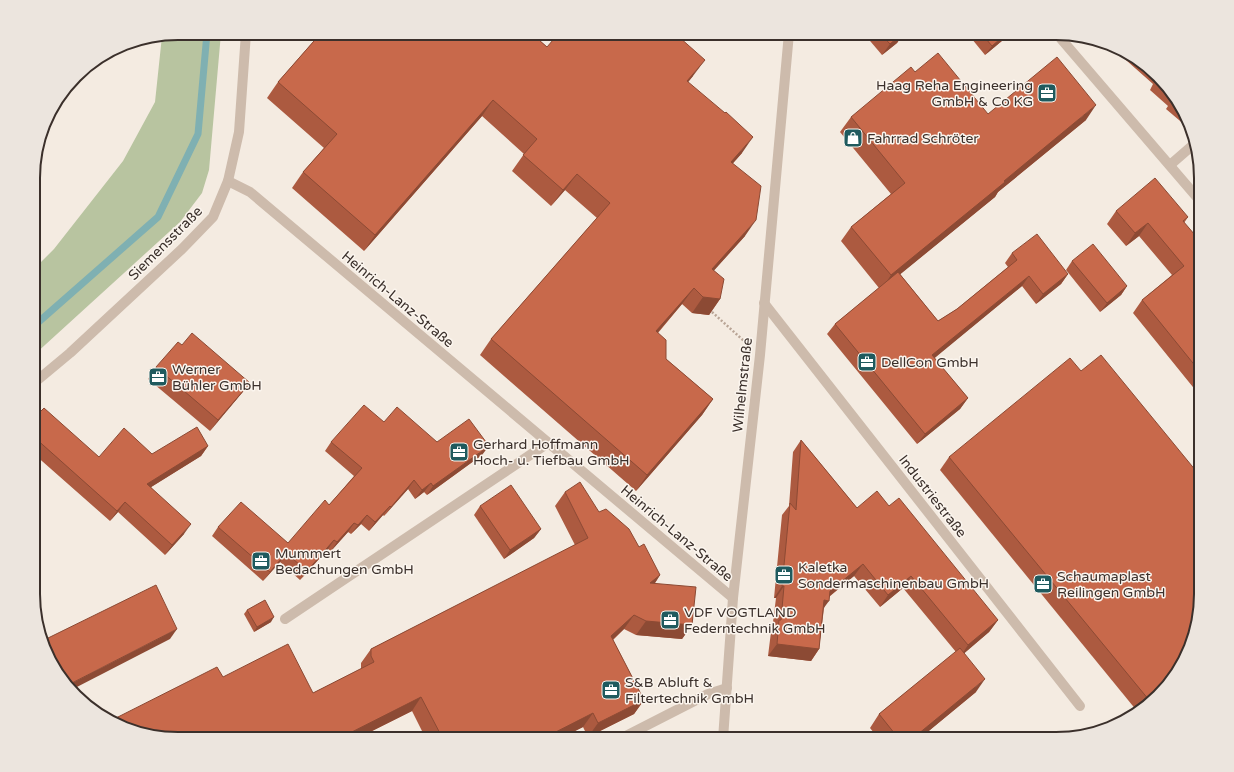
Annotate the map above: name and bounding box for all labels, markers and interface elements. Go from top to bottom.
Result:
place label: Haag Reha Engineering GmbH & Co KG [876,77,1033,110]
office icon: Haag Reha Engineering GmbH & Co KG [1036,82,1058,104]
shop icon: Fahrrad Schröter [842,127,864,149]
place label: Fahrrad Schröter [867,130,979,147]
street label: Siemensstraße [125,203,206,284]
street label: Heinrich-Lanz-Straße [338,248,457,351]
street label: Wilhelmstraße [729,337,756,433]
office icon: DellCon GmbH [856,351,878,373]
place label: DellCon GmbH [881,354,979,371]
place label: Werner Bühler GmbH [172,361,262,394]
office icon: Werner Bühler GmbH [147,366,169,388]
place label: Gerhard Hoffmann Hoch- u. Tiefbau GmbH [473,436,630,469]
office icon: Gerhard Hoffmann Hoch- u. Tiefbau GmbH [448,441,470,463]
street label: Industriestraße [895,452,970,541]
street label: Heinrich-Lanz-Straße [617,482,736,585]
place label: Mummert Bedachungen GmbH [275,545,414,578]
office icon: Mummert Bedachungen GmbH [250,550,272,572]
place label: Kaletka Sondermaschinenbau GmbH [798,559,989,592]
office icon: Kaletka Sondermaschinenbau GmbH [773,564,795,586]
place label: Schaumaplast Reilingen GmbH [1057,568,1165,601]
office icon: Schaumaplast Reilingen GmbH [1032,573,1054,595]
place label: VDF VOGTLAND Federntechnik GmbH [684,604,825,637]
office icon: VDF VOGTLAND Federntechnik GmbH [659,609,681,631]
place label: S&B Abluft & Filtertechnik GmbH [625,674,754,707]
office icon: S&B Abluft & Filtertechnik GmbH [600,679,622,701]

